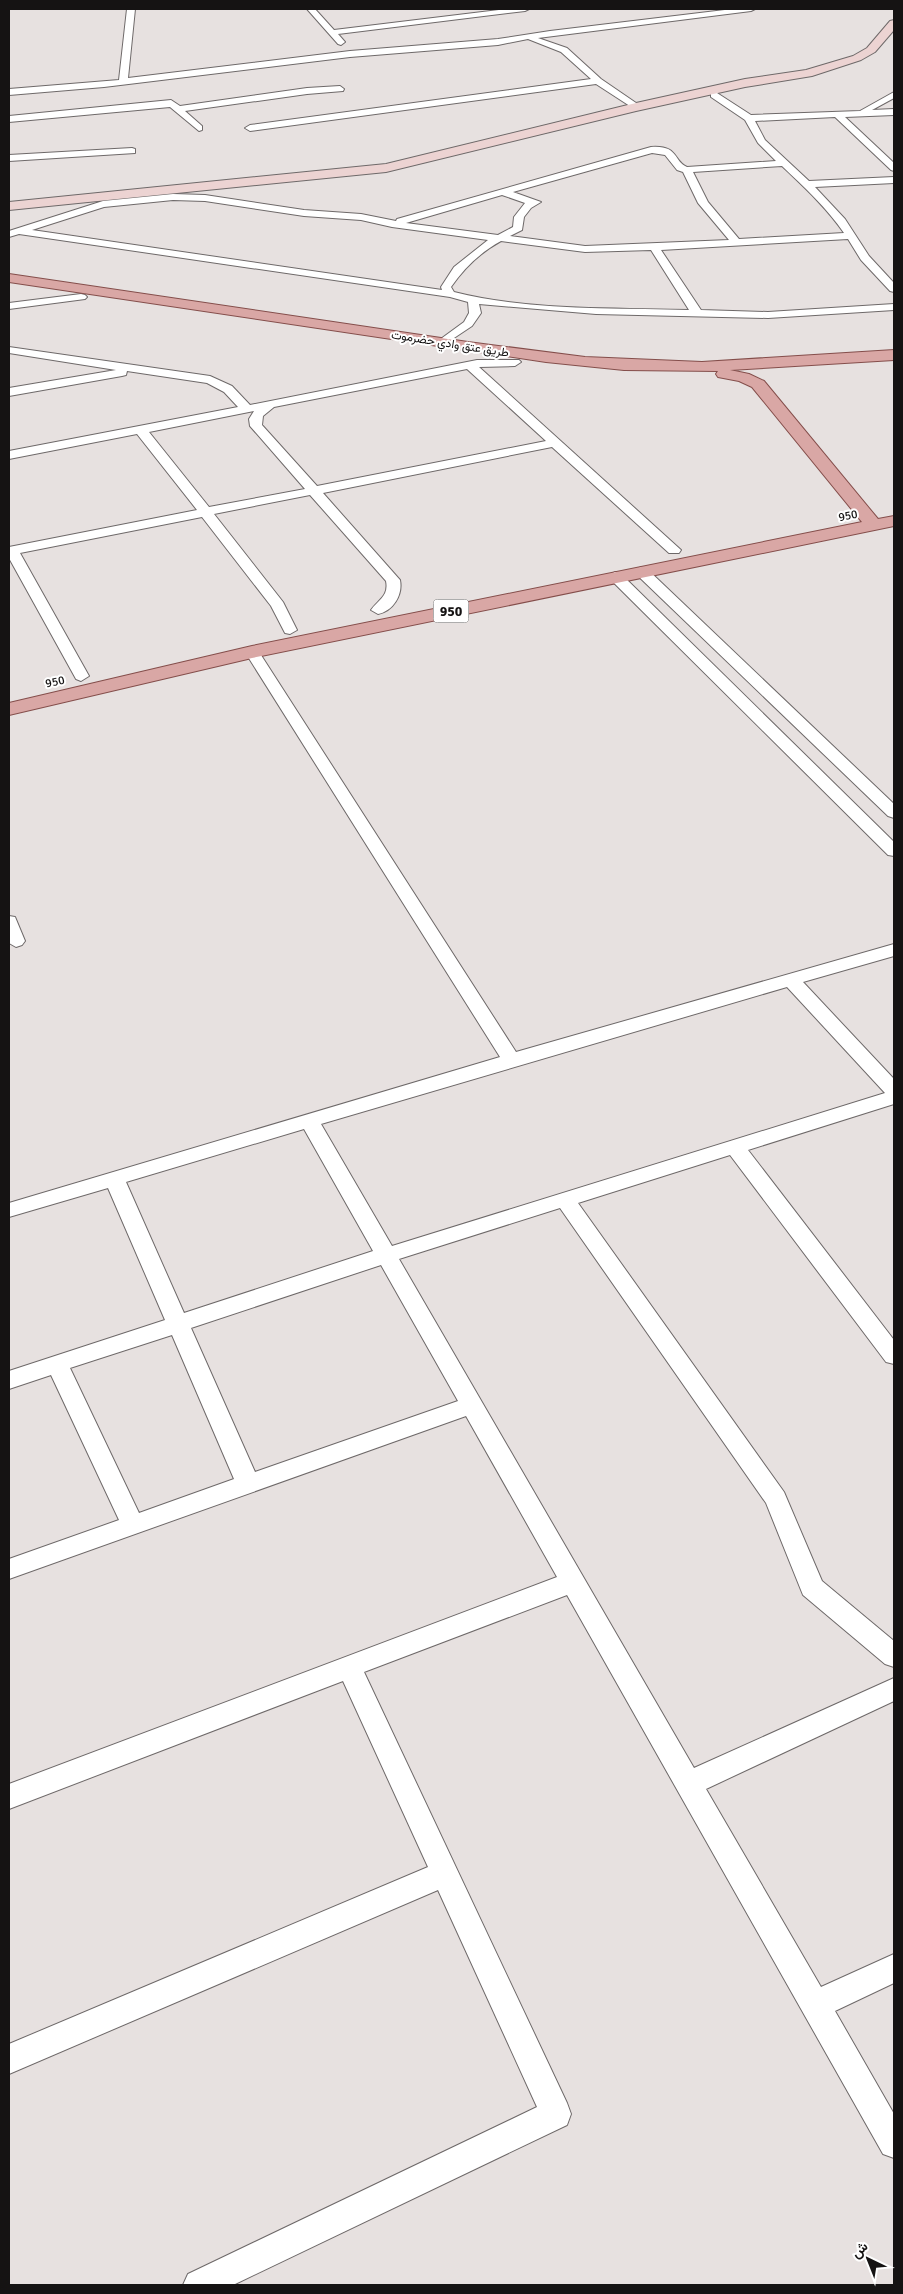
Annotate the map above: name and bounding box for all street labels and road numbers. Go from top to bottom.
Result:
street label: طريق عتق وادي حضرموت [390,327,510,363]
street label: 950 [837,507,859,525]
road number: 950 [434,600,468,622]
street label: 950 [44,673,66,691]

